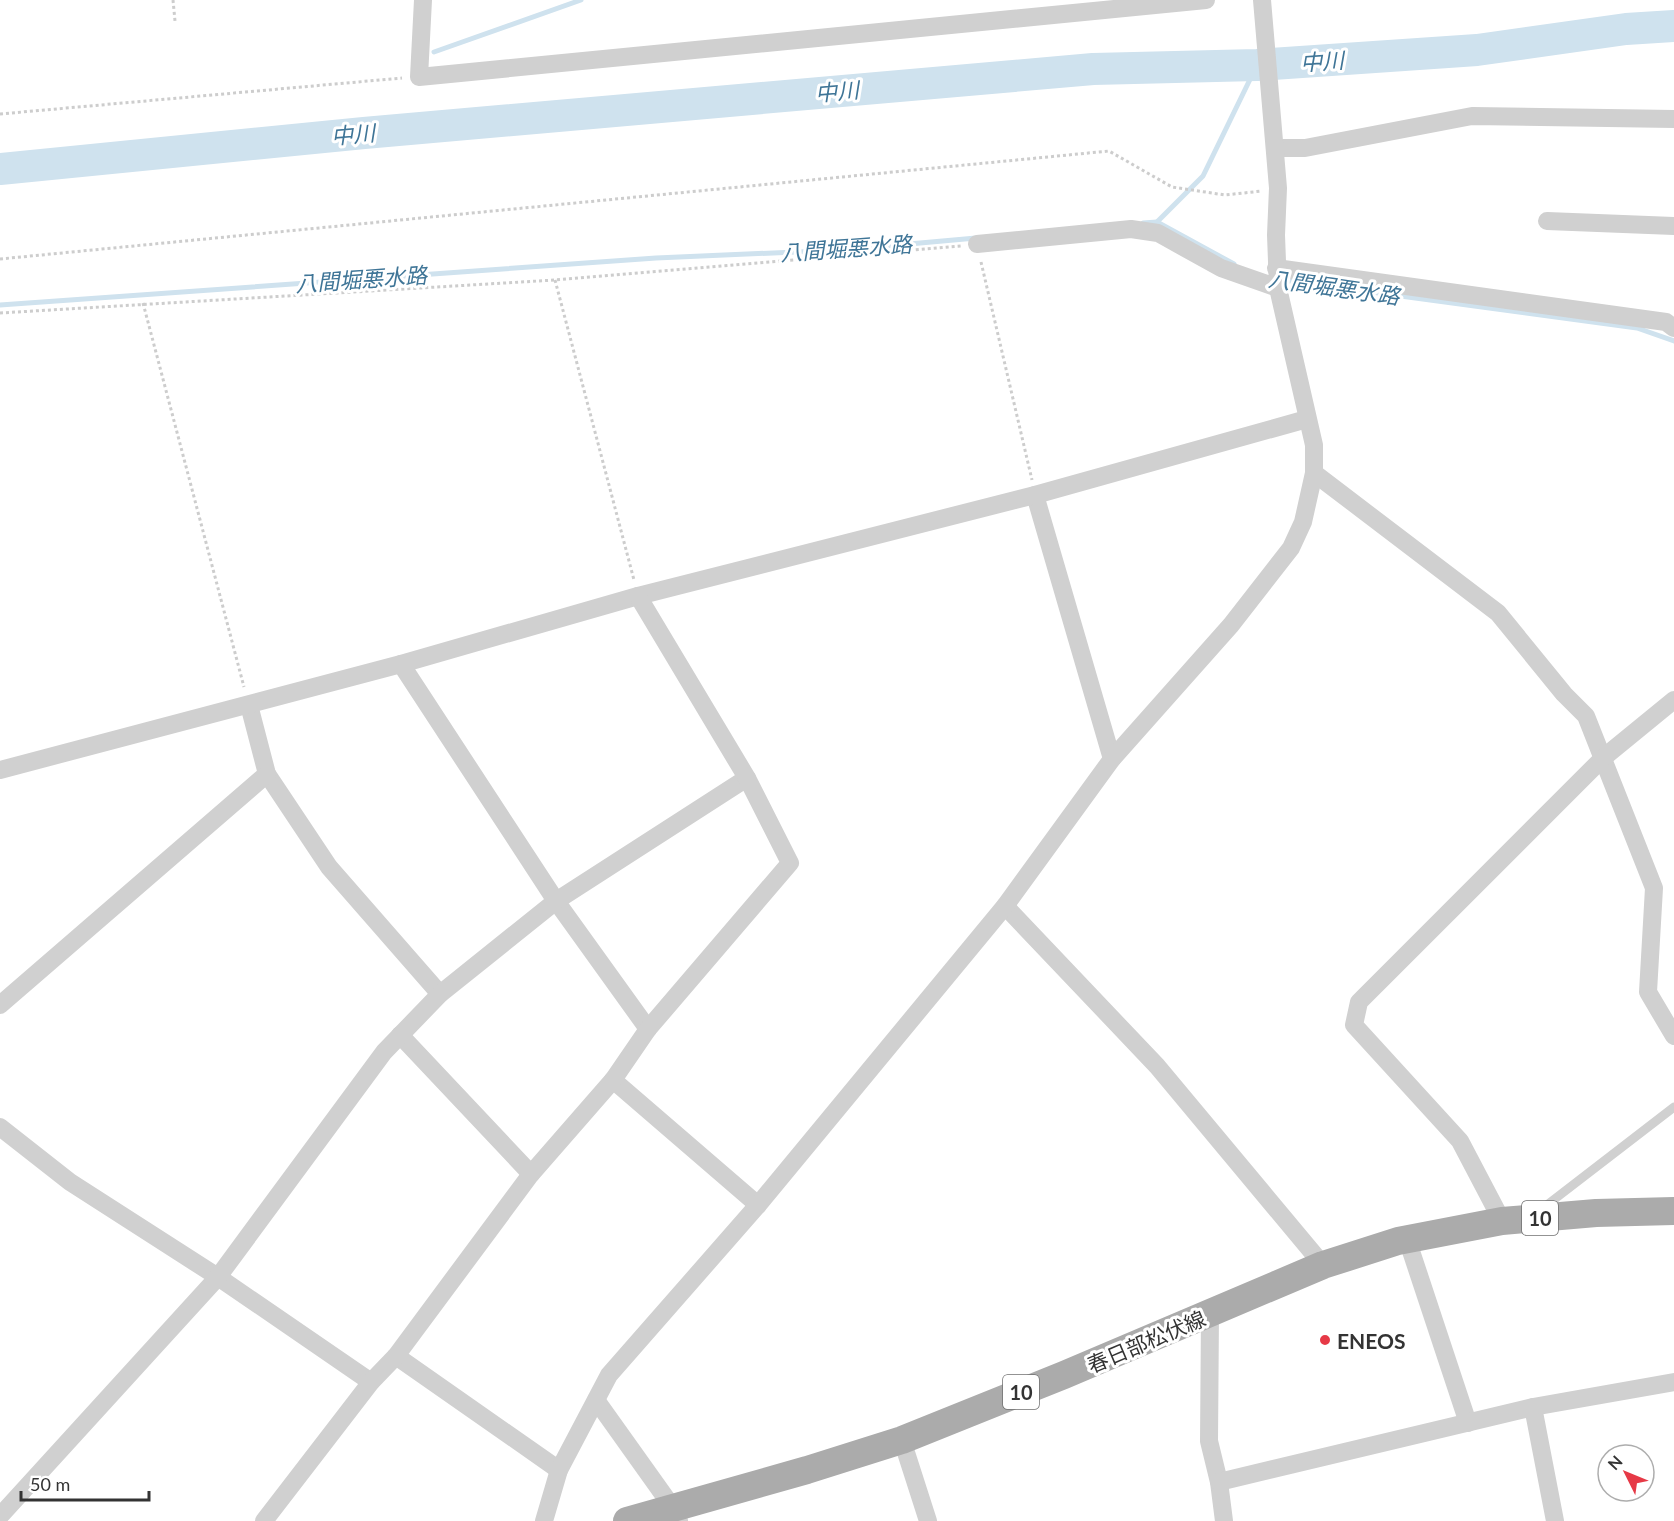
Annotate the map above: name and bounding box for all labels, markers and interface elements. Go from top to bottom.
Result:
water label: 中川 [1299,46,1347,76]
water label: 中川 [814,75,862,106]
water label: 中川 [330,118,378,149]
water label: 八間堀悪水路 [779,230,915,266]
water label: 八間堀悪水路 [294,261,430,297]
water label: 八間堀悪水路 [1267,264,1403,310]
road number: 10 [1522,1201,1558,1235]
street label: 春日部松伏線 [1083,1305,1209,1377]
place label: ENEOS [1337,1328,1406,1353]
marker: ENEOS [1318,1333,1332,1347]
road number: 10 [1003,1375,1039,1409]
north arrow [1596,1443,1656,1503]
text: N [1604,1451,1626,1473]
scale bar [21,1464,148,1502]
text: 50 m [30,1473,70,1495]

